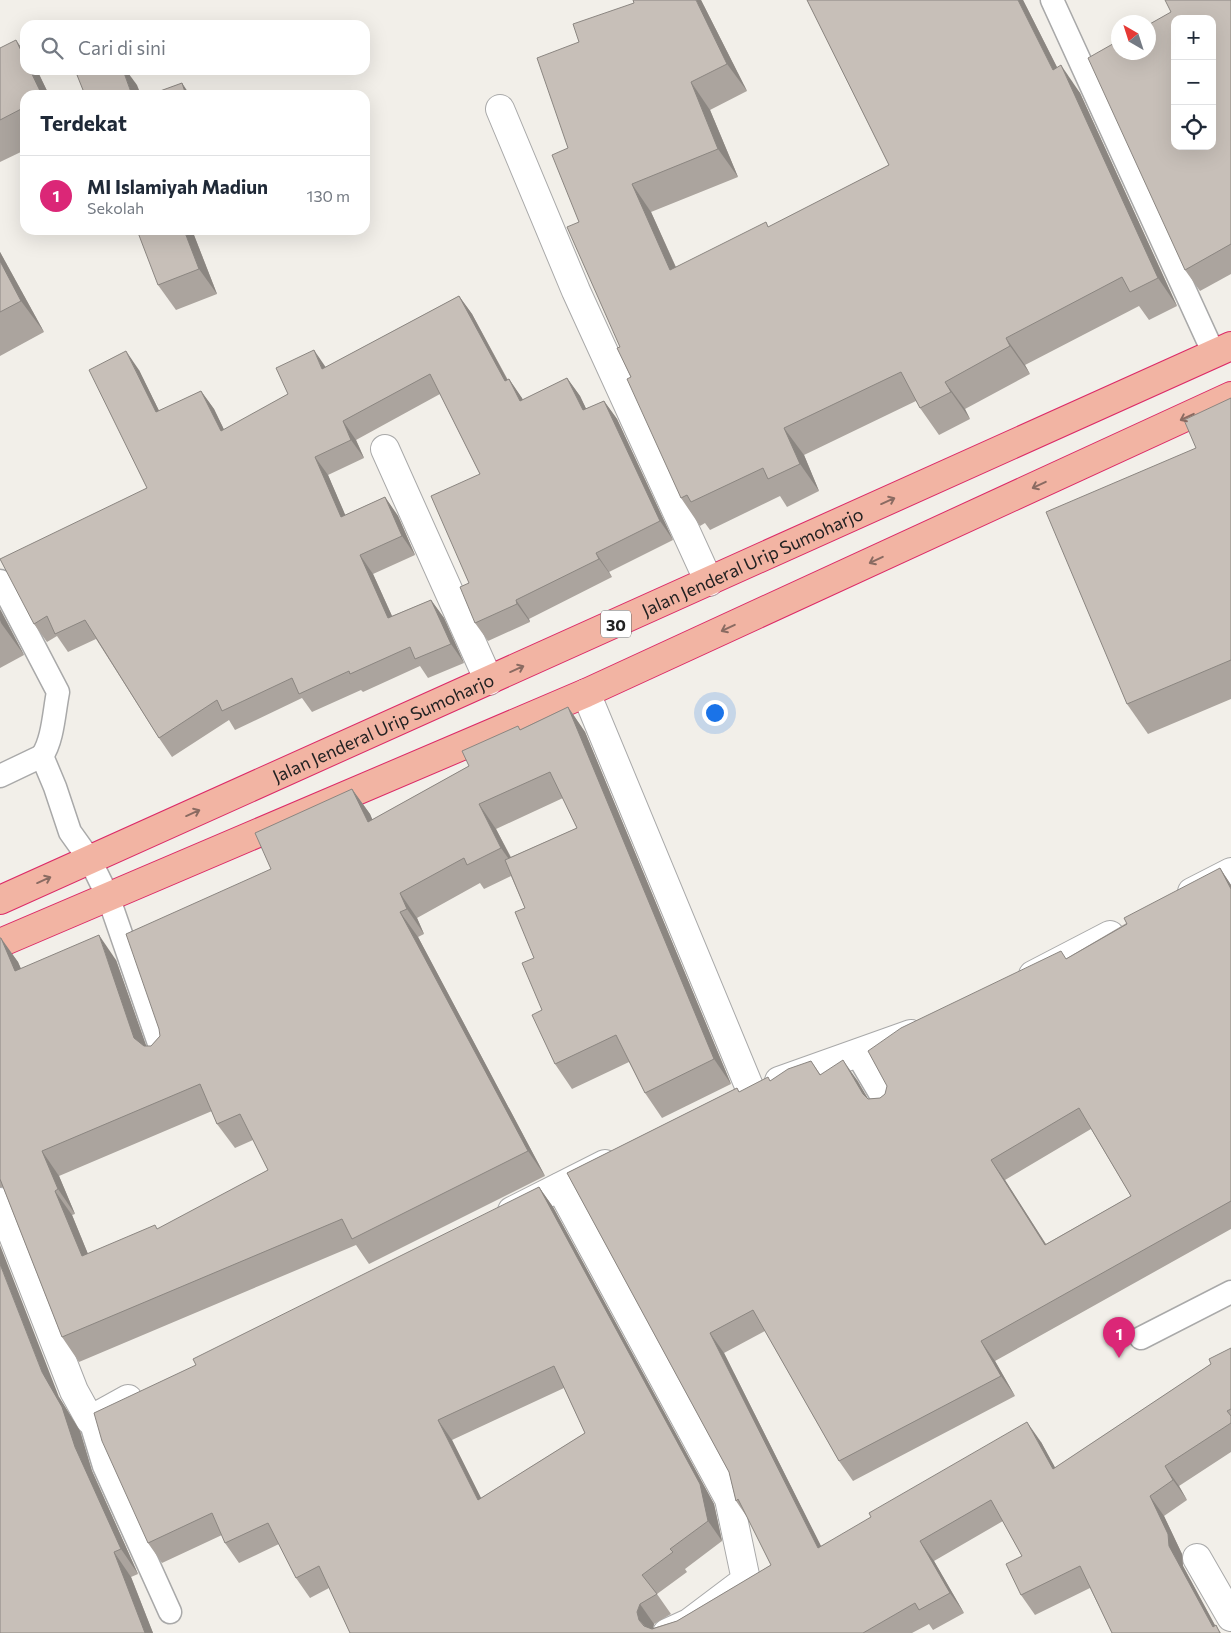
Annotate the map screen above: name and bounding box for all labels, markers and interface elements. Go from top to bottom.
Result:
north arrow [1111,15,1156,60]
map controls [1171,15,1216,150]
button: + [1171,15,1216,60]
search box [20,20,370,75]
icon: search [38,34,66,62]
text: Cari di sini [78,36,166,59]
button: − [1171,60,1216,105]
button: locate [1171,105,1216,150]
text: Terdekat [40,110,127,135]
text: MI Islamiyah Madiun [87,175,268,198]
text: 1 [52,186,60,205]
text: 130 m [307,186,350,205]
text: Sekolah [87,198,144,217]
one-way arrow [1180,413,1195,422]
one-way arrow [1032,480,1047,490]
one-way arrow [880,496,895,506]
street label: Jalan Jenderal Urip Sumoharjo [638,502,866,621]
one-way arrow [869,556,884,565]
road number: 30 [601,610,631,638]
one-way arrow [721,623,736,633]
one-way arrow [509,663,524,673]
street label: Jalan Jenderal Urip Sumoharjo [269,668,497,787]
your location [702,700,728,726]
one-way arrow [185,808,200,818]
one-way arrow [36,874,51,884]
pin: 1 [1103,1317,1135,1358]

